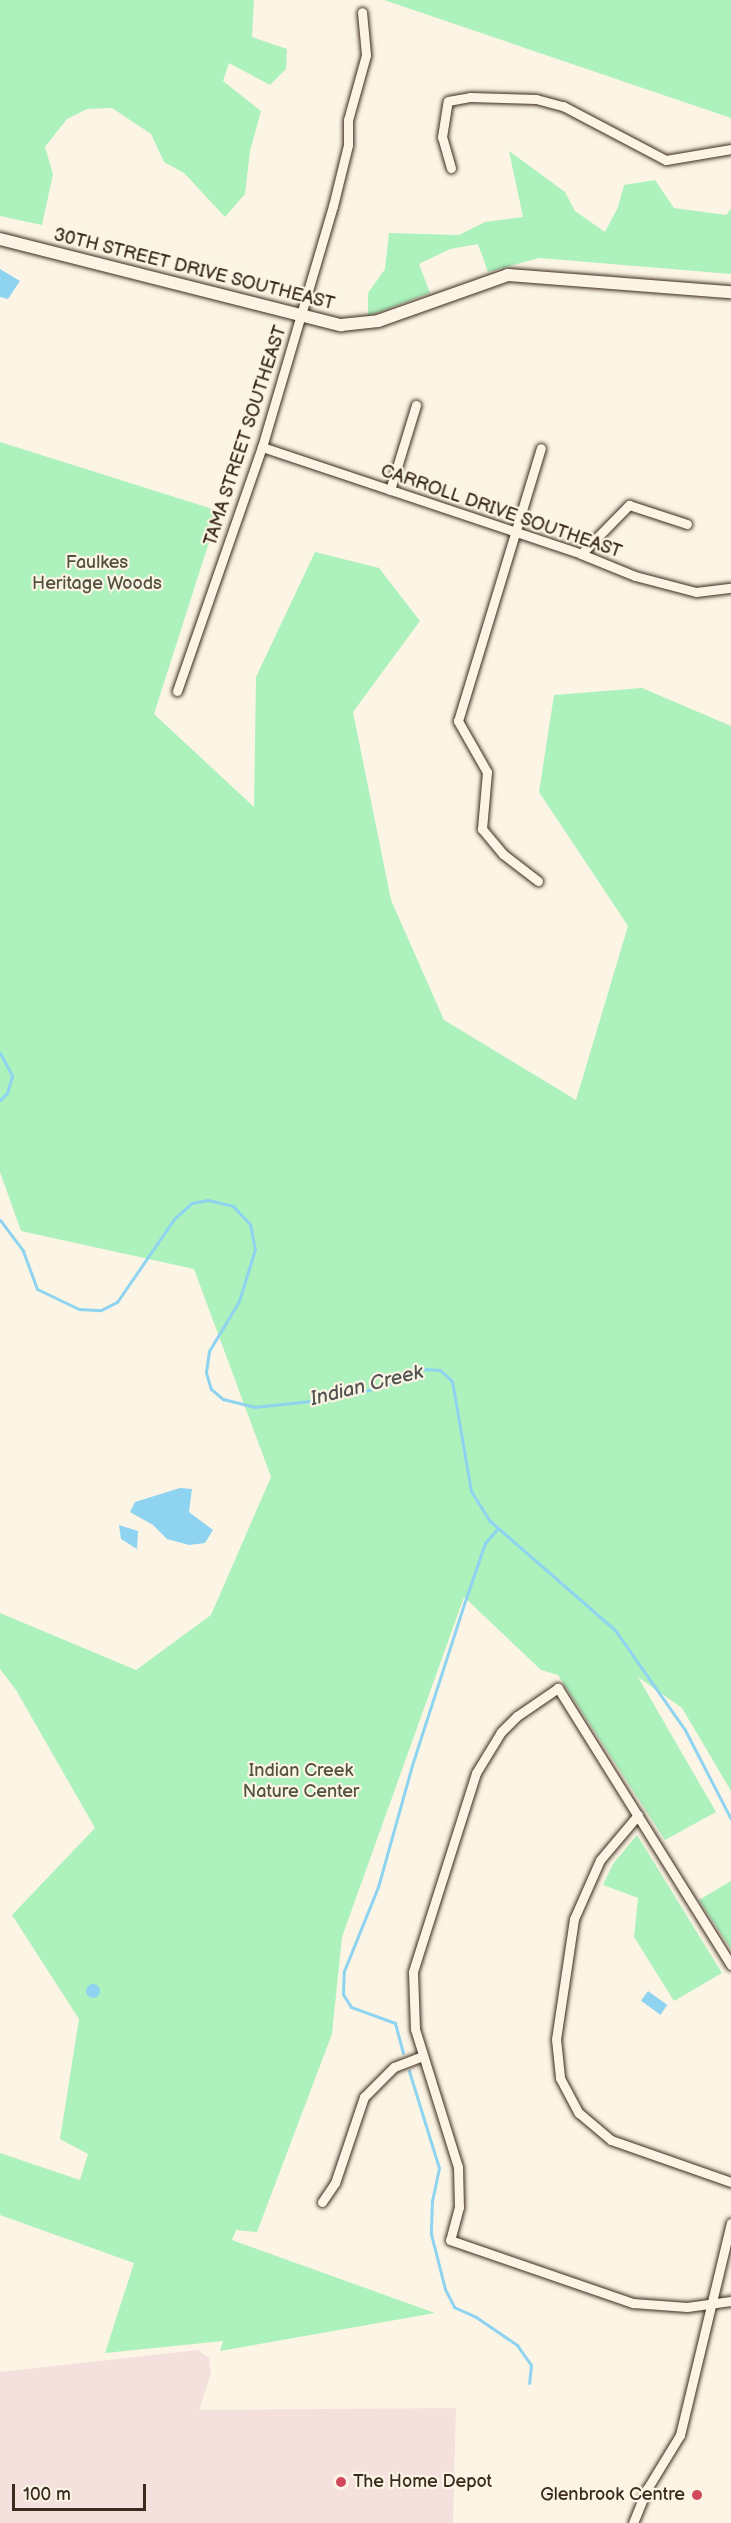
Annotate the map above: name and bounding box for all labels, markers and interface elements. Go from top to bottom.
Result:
street label: 30TH STREET DRIVE SOUTHEAST [51,225,337,315]
street label: TAMA STREET SOUTHEAST [200,323,292,549]
street label: CARROLL DRIVE SOUTHEAST [377,460,625,564]
park label: Faulkes Heritage Woods [32,553,162,596]
water label: Indian Creek [308,1360,426,1412]
park label: Indian Creek Nature Center [243,1761,359,1804]
place label: The Home Depot [353,2471,492,2493]
scale bar [15,2472,148,2510]
marker: The Home Depot [334,2475,348,2489]
text: 100 m [23,2484,71,2505]
place label: Glenbrook Centre [540,2484,685,2506]
marker: Glenbrook Centre [690,2488,704,2502]

